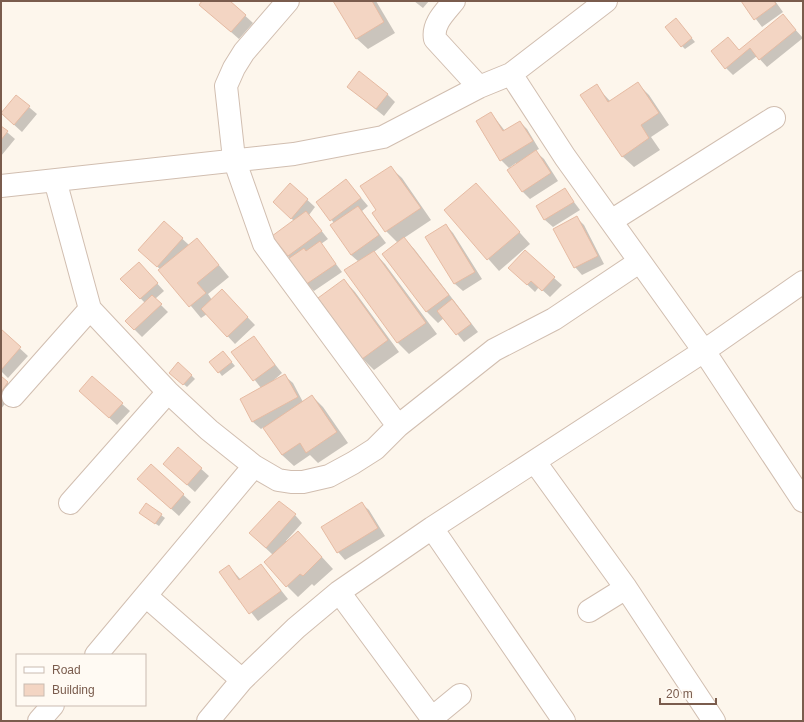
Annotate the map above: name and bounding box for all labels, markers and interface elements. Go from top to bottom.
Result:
legend [16,654,146,706]
text: Road [52,663,81,677]
scale bar [660,680,716,706]
text: Building [52,683,95,697]
text: 20 m [666,687,693,701]

